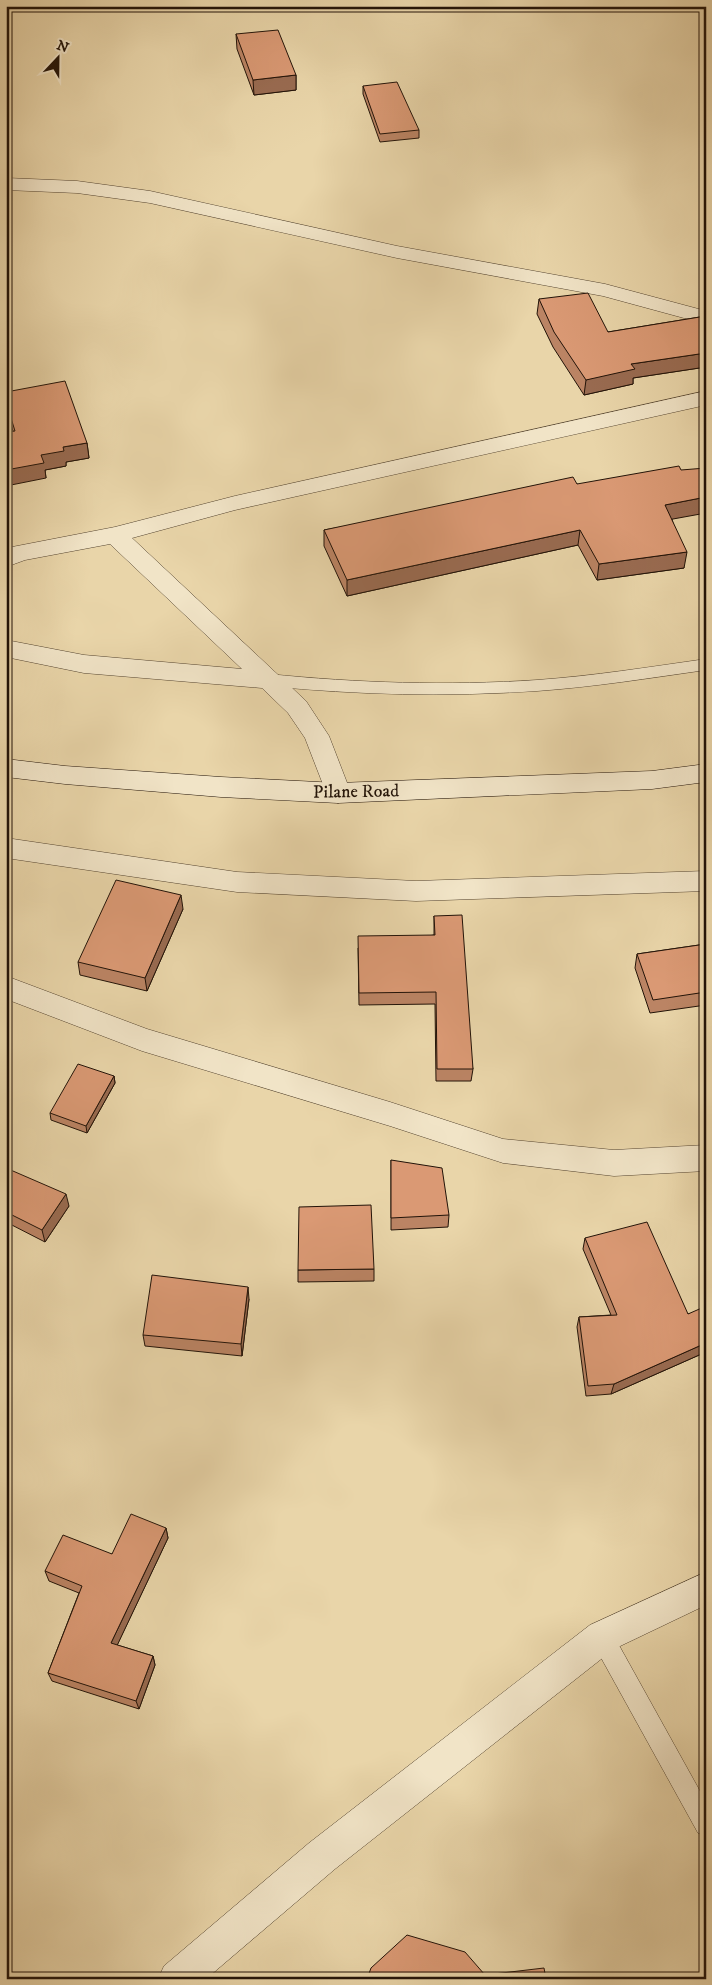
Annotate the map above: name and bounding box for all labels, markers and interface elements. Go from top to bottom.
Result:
north arrow [32,32,82,82]
text: N [54,36,72,58]
street label: Pilane Road [313,780,399,804]

